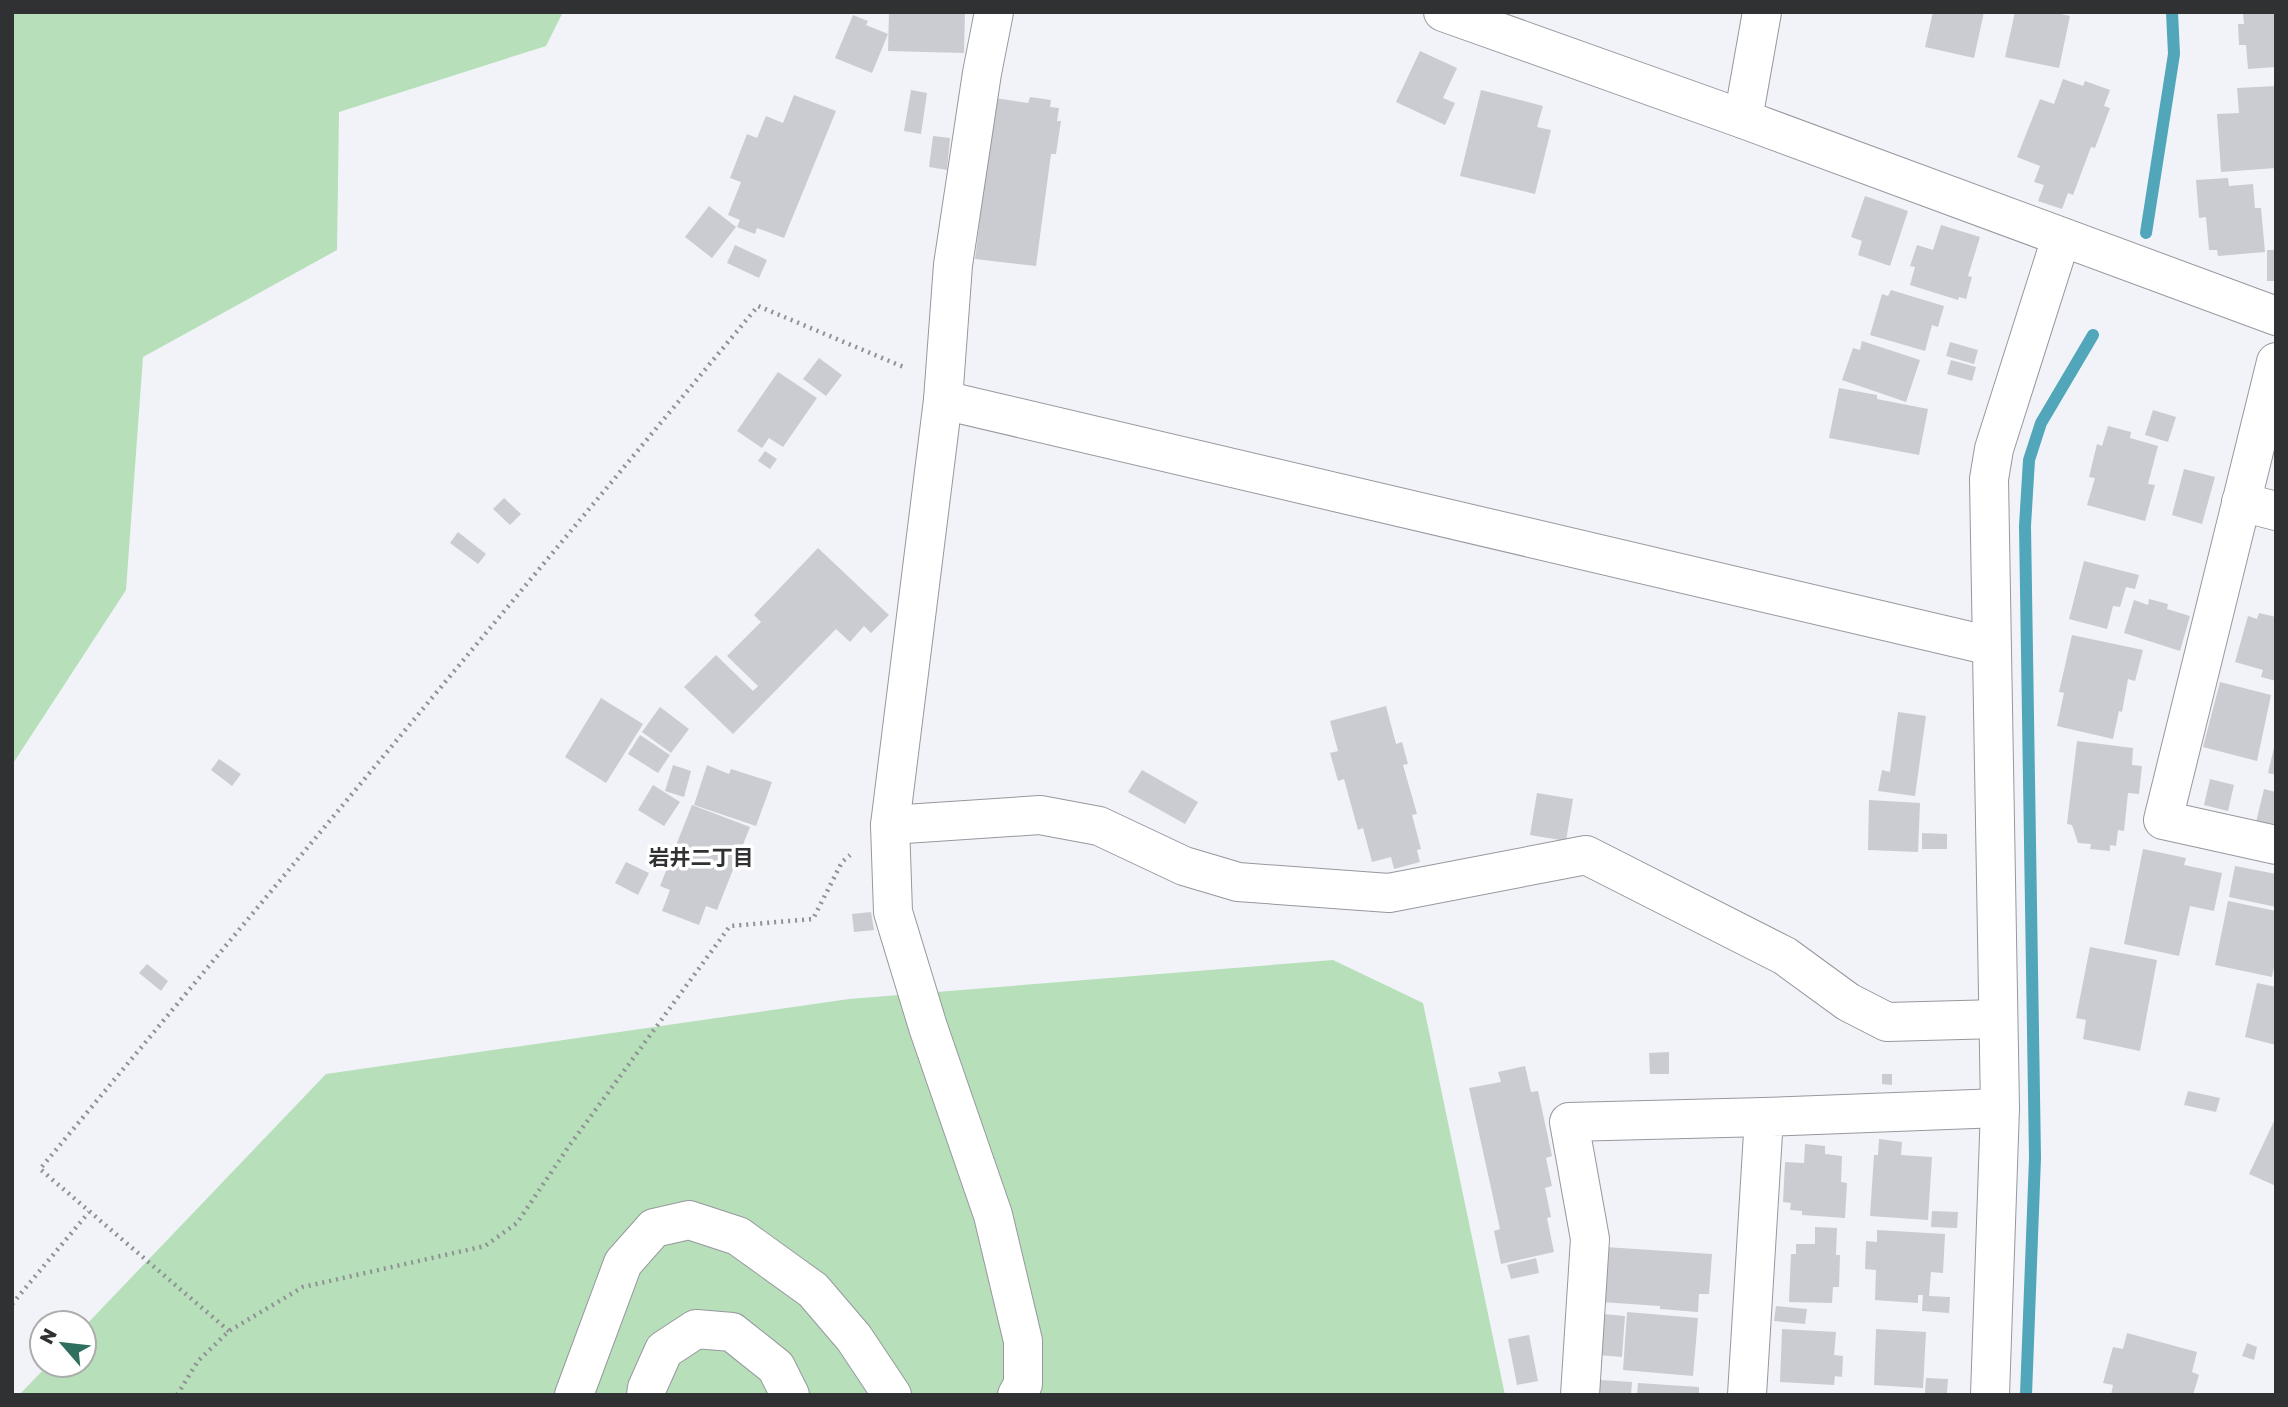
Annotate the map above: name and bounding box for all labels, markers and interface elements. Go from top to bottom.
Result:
district label: 岩井二丁目 [649,844,754,870]
north arrow [28,1309,98,1379]
text: N [34,1324,61,1348]

